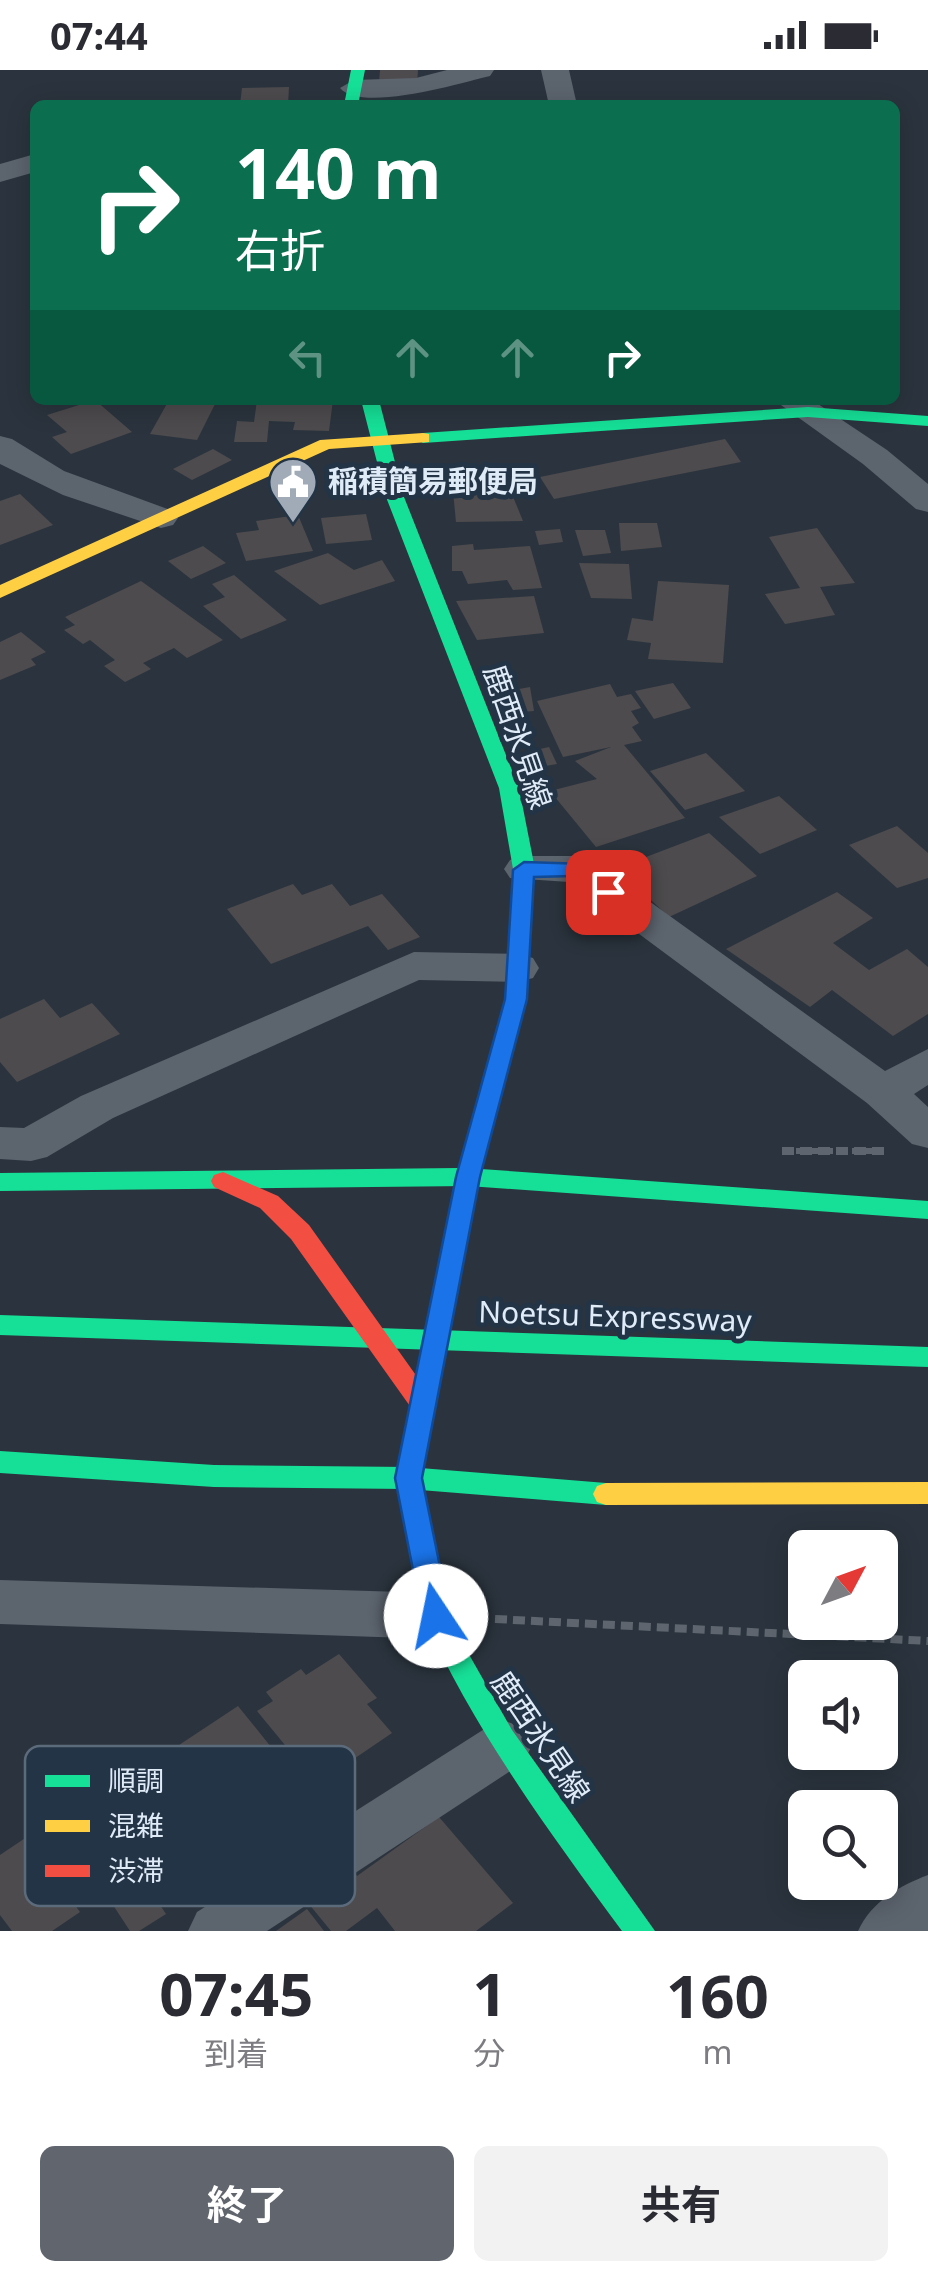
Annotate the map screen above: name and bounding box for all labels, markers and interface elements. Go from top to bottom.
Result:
text: 07:44 [50,9,148,61]
text: 140 m [235,124,442,220]
icon: right [70,140,200,270]
text: 右折 [235,219,325,280]
icon: left [280,330,335,385]
icon: ahead [385,330,440,385]
icon: ahead [490,330,545,385]
icon: right [595,330,650,385]
public building icon: 稲積簡易郵便局 [267,456,319,524]
place label: 稲積簡易郵便局 [328,460,538,501]
street label: 鹿西氷見線 [475,659,562,814]
pin [566,850,651,935]
icon: arrive [581,865,636,920]
street label: Noetsu Expressway [478,1290,753,1341]
north arrow [788,1530,898,1640]
map controls [788,1530,898,1900]
position arrow [384,1564,488,1668]
button: sound [788,1660,898,1770]
street label: 鹿西氷見線 [482,1663,600,1810]
legend [25,1746,355,1906]
text: 順調 [108,1761,164,1799]
button: search [788,1790,898,1900]
text: 混雑 [108,1806,164,1844]
text: 渋滞 [108,1851,164,1889]
text: 07:45 [159,1952,313,2034]
text: 1 [472,1952,507,2034]
text: 160 [666,1954,769,2036]
text: m [702,2030,732,2073]
text: 到着 [204,2031,268,2074]
text: 分 [474,2031,506,2074]
button: 終了 [40,2146,454,2261]
button: 共有 [474,2146,888,2261]

